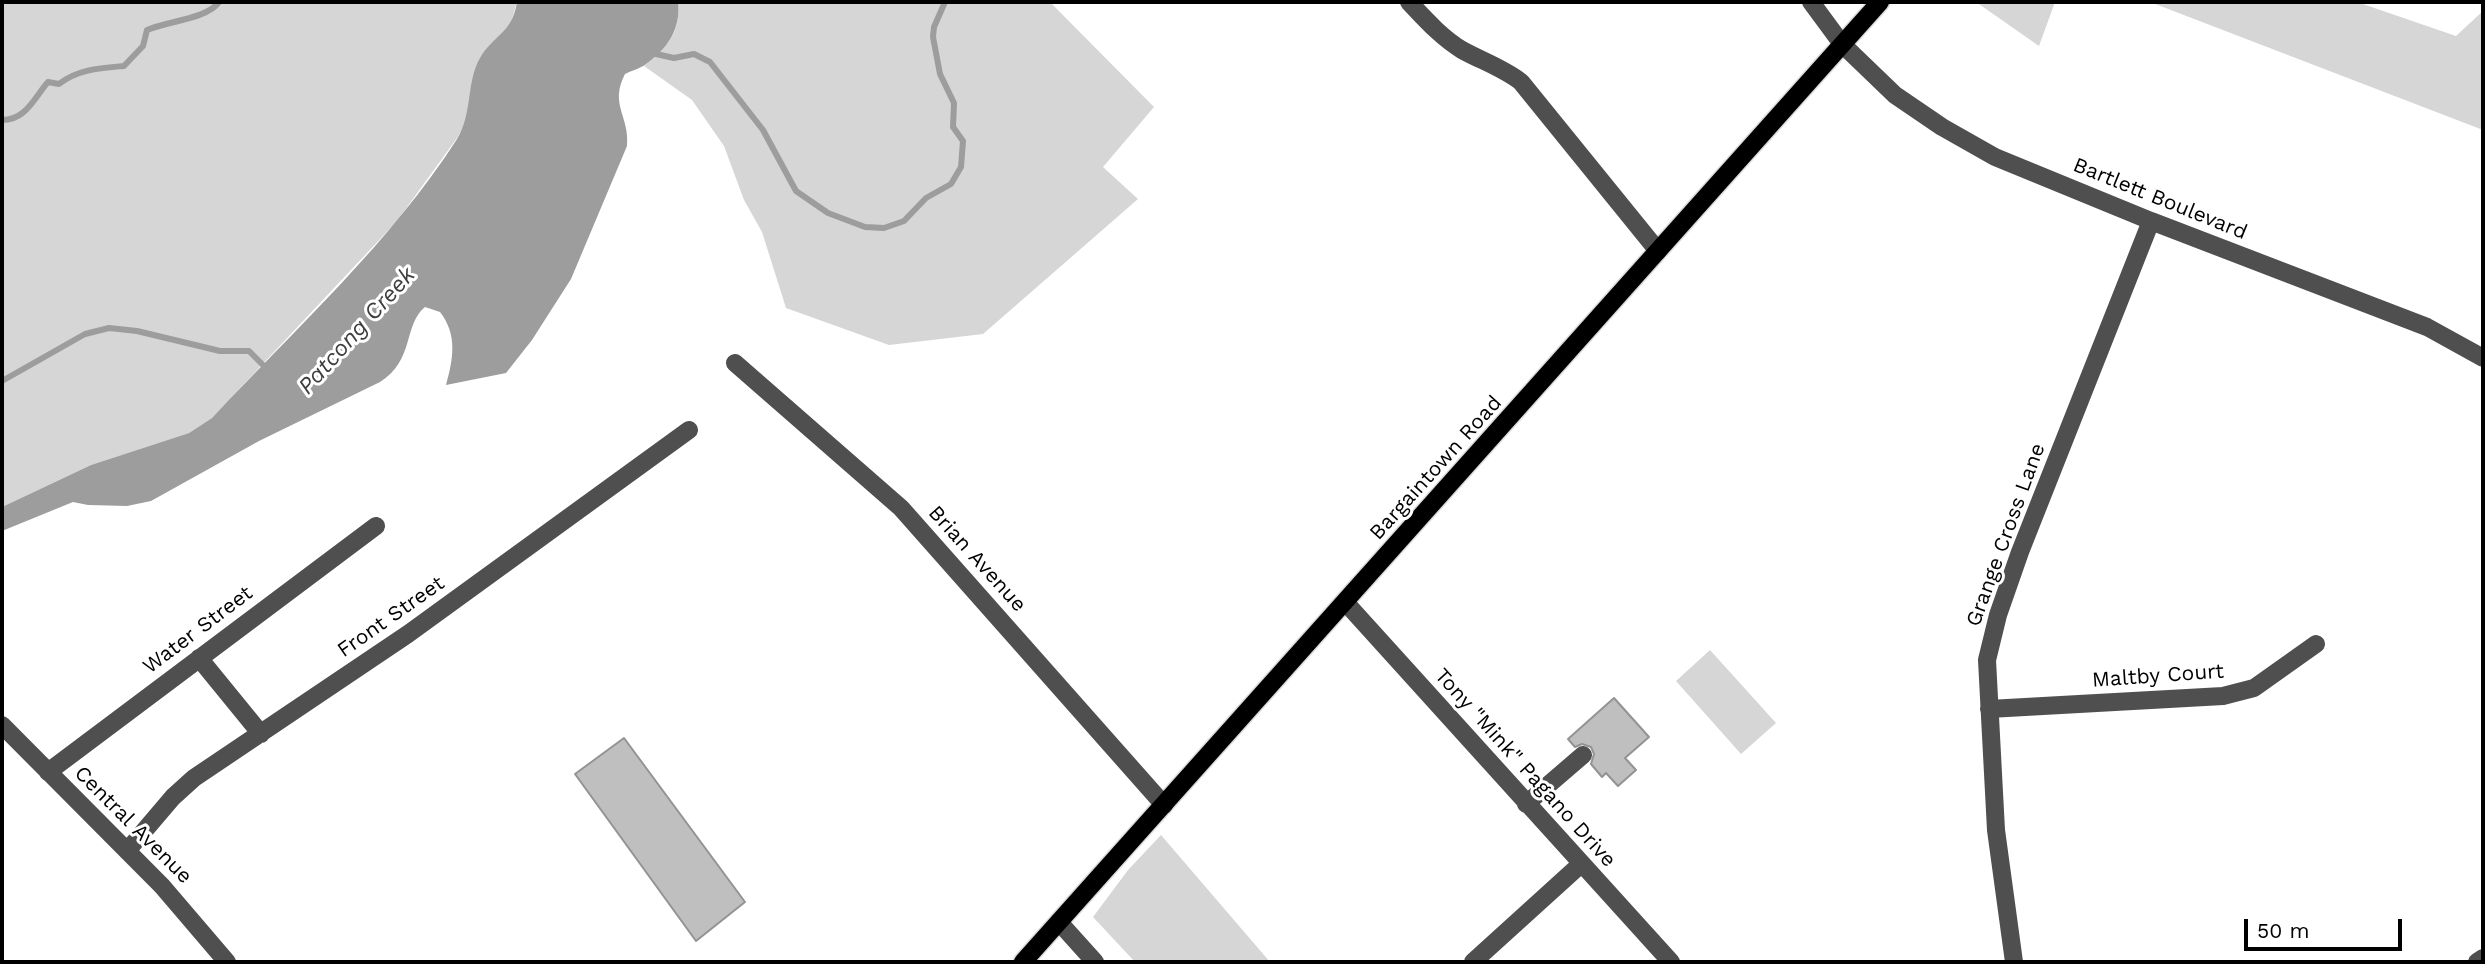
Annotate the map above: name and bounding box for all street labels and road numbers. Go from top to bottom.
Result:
street label: Bartlett Boulevard [2069,153,2251,245]
street label: Bargaintown Road [1365,391,1507,545]
street label: Grange Cross Lane [1961,440,2051,630]
street label: Brian Avenue [923,501,1031,617]
street label: Front Street [333,571,449,663]
street label: Water Street [138,581,258,679]
street label: Maltby Court [2091,659,2225,693]
street label: Tony "Mink" Pagano Drive [1429,663,1621,873]
street label: Central Avenue [69,761,197,889]

